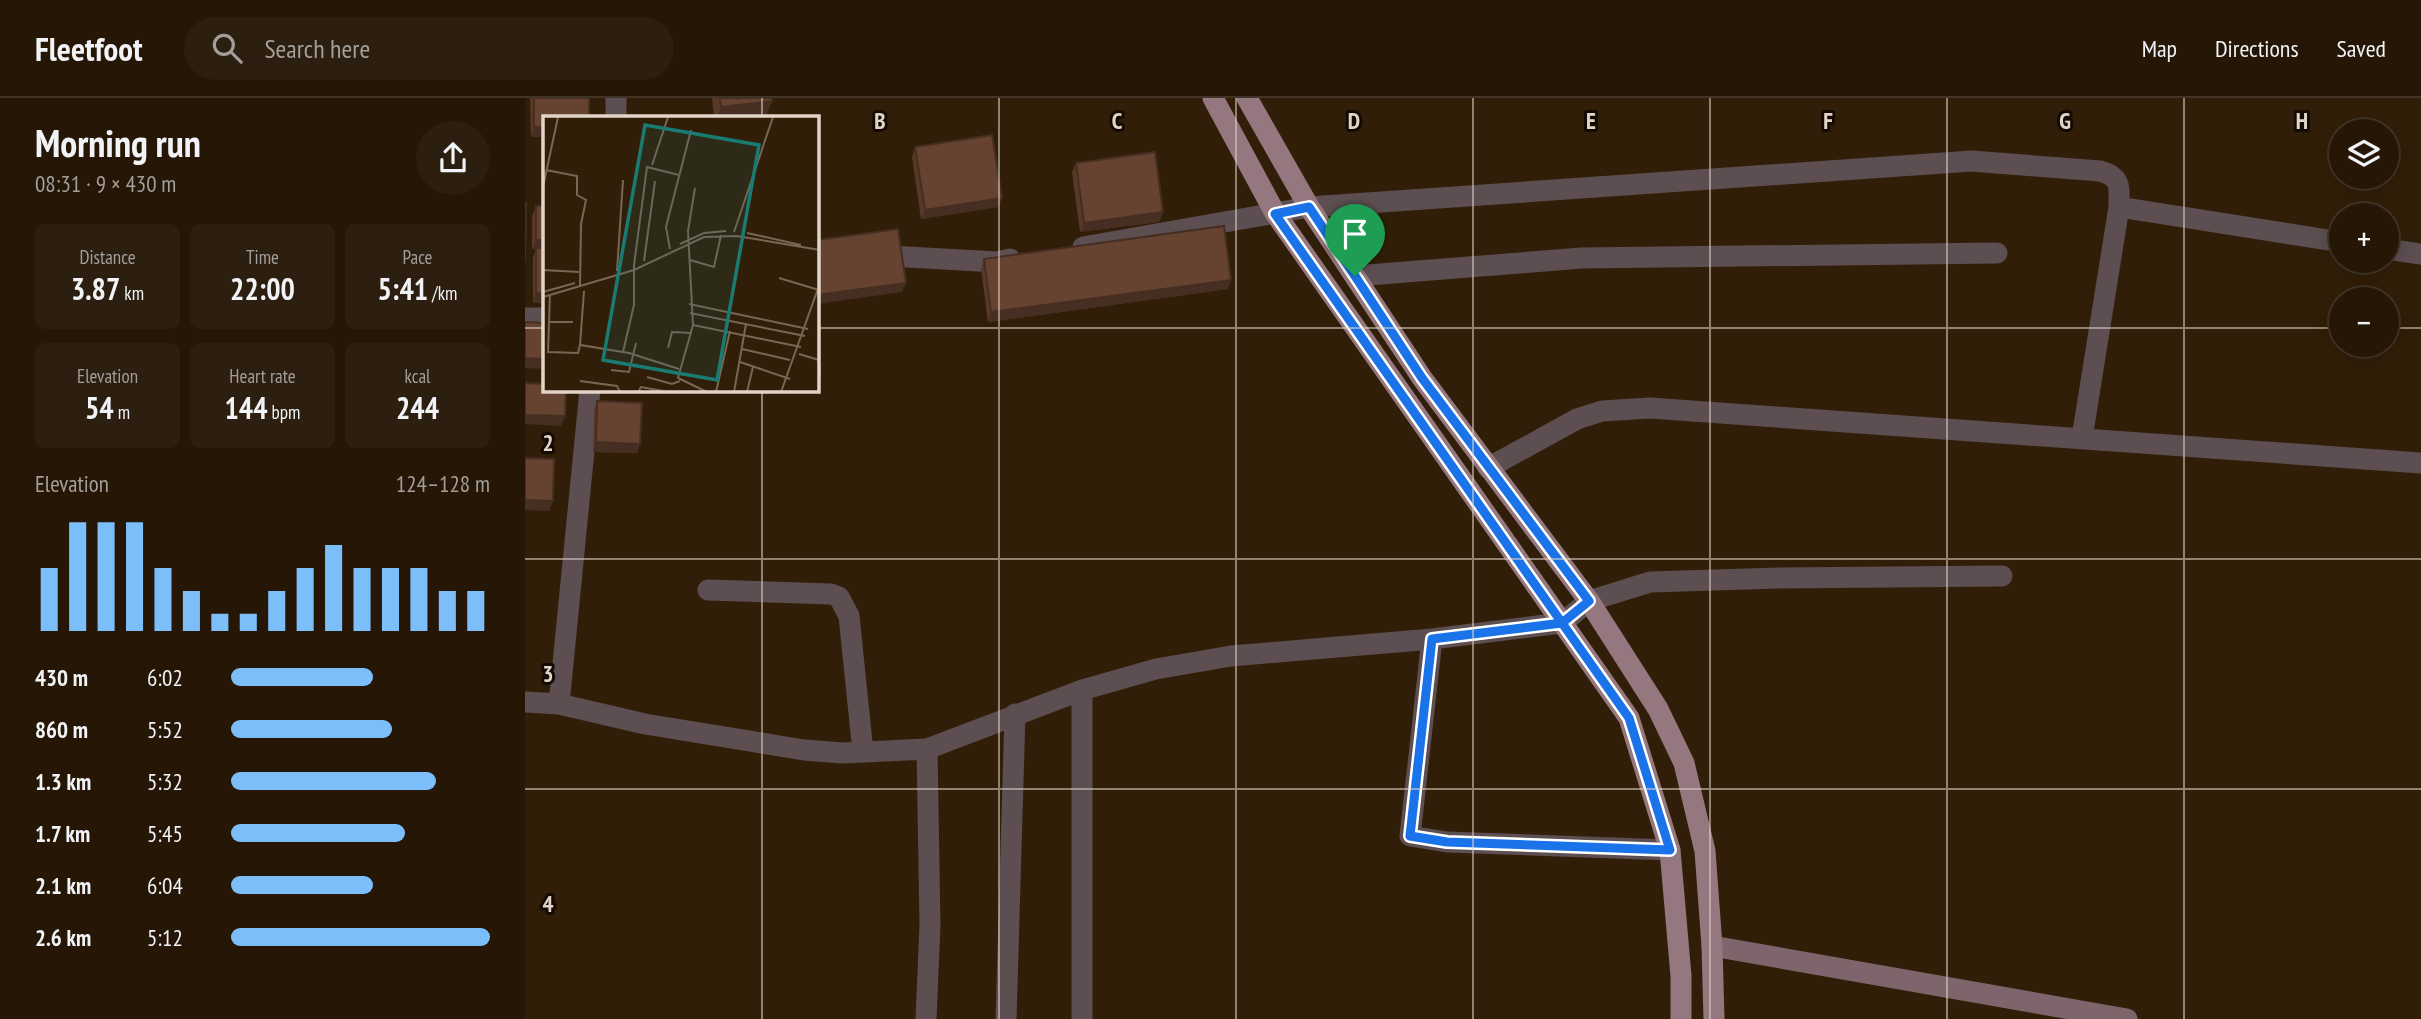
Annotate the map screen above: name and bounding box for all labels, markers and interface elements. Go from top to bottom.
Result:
search box [184,17,674,80]
text: Fleetfoot [35,27,142,70]
icon: search [208,29,246,67]
text: Search here [264,32,370,65]
text: Map [2142,33,2177,64]
text: Directions [2215,33,2299,64]
text: Saved [2337,33,2386,64]
text: B [874,106,886,135]
text: C [1112,106,1123,135]
text: D [1348,106,1360,135]
text: E [1586,106,1596,135]
text: F [1823,106,1833,135]
text: G [2059,106,2071,135]
text: H [2296,106,2308,135]
inset map [543,116,819,392]
text: Morning run [35,118,201,167]
map controls [2329,119,2399,357]
button: layers [2329,119,2399,189]
button: share [416,121,490,195]
text: 08:31 · 9 × 430 m [35,169,176,198]
button: + [2329,203,2399,273]
pin [1325,204,1385,276]
icon: arrive [1336,215,1374,253]
text: Distance [80,245,135,269]
text: Time [246,245,279,269]
text: Pace [403,245,432,269]
text: 3.87 [71,269,120,308]
text: 22:00 [230,269,295,308]
text: 5:41 [378,269,428,308]
text: km [120,281,144,305]
text: /km [428,281,457,305]
button: − [2329,287,2399,357]
text: Elevation [77,364,138,388]
text: Heart rate [229,364,296,388]
text: kcal [405,364,430,388]
text: 54 [85,388,114,427]
text: 144 [225,388,268,427]
text: 244 [396,388,439,427]
text: m [114,400,130,424]
text: bpm [268,400,300,424]
text: 2 [543,428,554,457]
text: Elevation [35,469,109,498]
text: 124–128 m [396,469,490,498]
text: 3 [543,659,554,688]
text: 430 m [35,663,88,692]
text: 6:02 [147,663,183,692]
text: 860 m [35,715,88,744]
text: 5:52 [147,715,183,744]
text: 1.3 km [35,767,91,796]
text: 5:32 [147,767,183,796]
text: 1.7 km [35,819,90,848]
text: 5:45 [147,819,183,848]
text: 2.1 km [35,871,91,900]
text: 6:04 [147,871,183,900]
text: 4 [543,889,554,918]
text: 2.6 km [35,923,91,952]
text: 5:12 [147,923,183,952]

